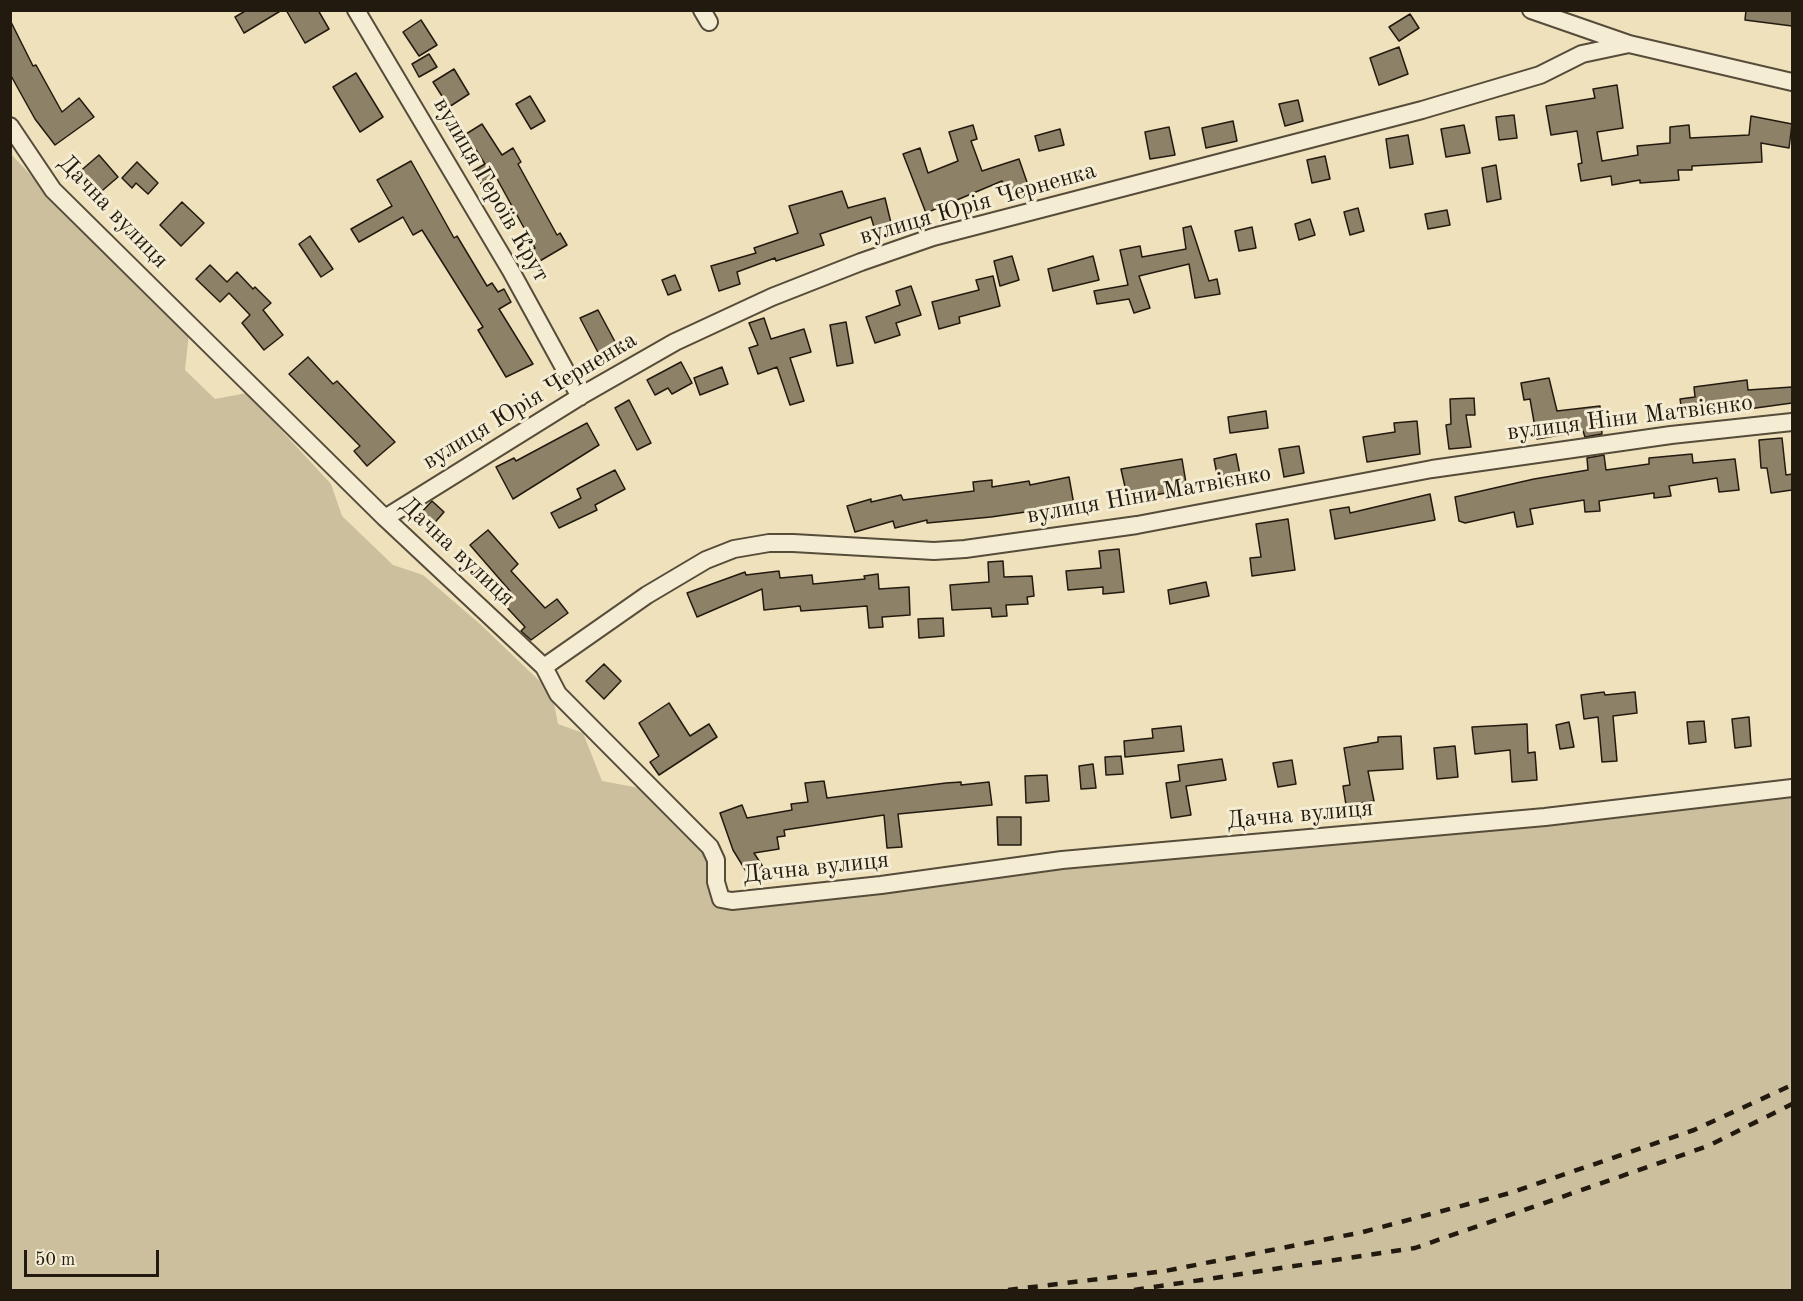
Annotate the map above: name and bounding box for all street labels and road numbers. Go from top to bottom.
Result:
street label: вулиця Героїв Крут [427,93,555,287]
street label: Дачна вулиця [52,149,174,275]
street label: вулиця Юрія Черненка [856,156,1100,252]
street label: вулиця Юрія Черненка [418,326,642,476]
street label: вулиця Ніни Матвієнко [1505,389,1755,447]
street label: вулиця Ніни Матвієнко [1025,459,1273,531]
street label: Дачна вулиця [393,491,521,613]
street label: Дачна вулиця [1226,794,1374,836]
street label: Дачна вулиця [741,846,891,890]

